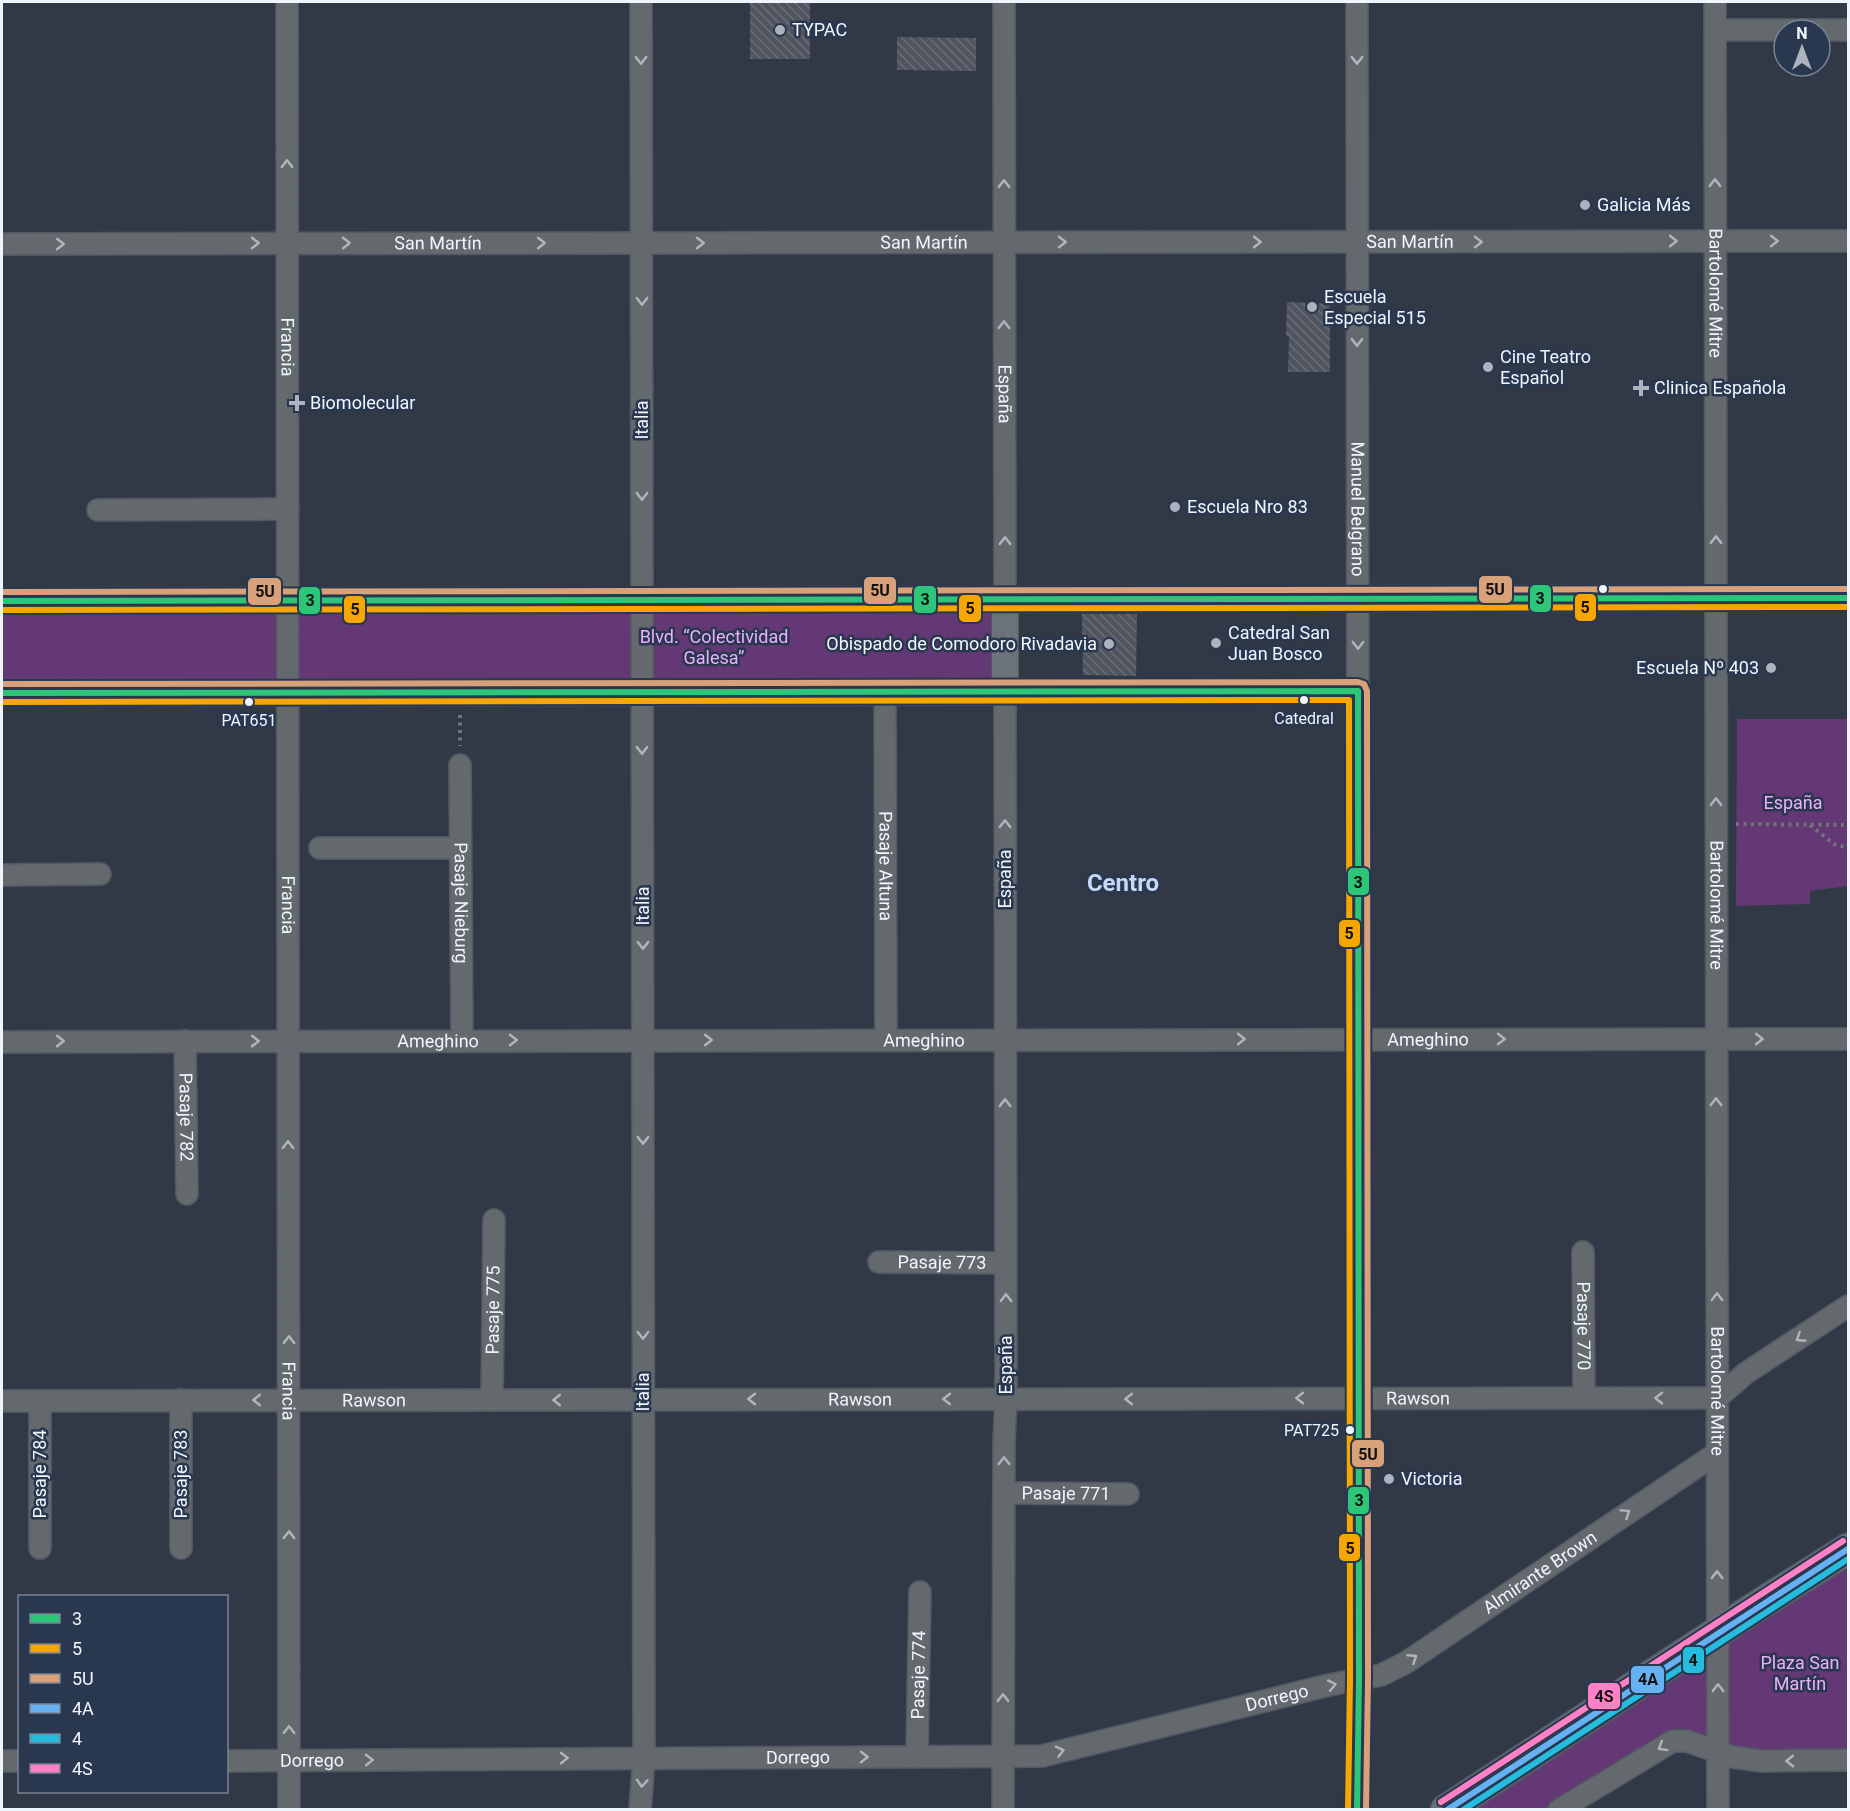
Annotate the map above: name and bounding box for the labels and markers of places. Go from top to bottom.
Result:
place label: TYPAC [792,19,847,40]
marker: TYPAC [773,23,787,37]
place label: Galicia Más [1597,194,1691,215]
marker: Galicia Más [1578,198,1592,212]
place label: Escuela Especial 515 [1324,286,1426,328]
marker: Escuela Especial 515 [1305,300,1319,314]
place label: Cine Teatro Español [1500,346,1591,388]
marker: Cine Teatro Español [1481,360,1495,374]
place label: Clinica Española [1654,377,1786,398]
marker: Clinica Española [1632,379,1650,397]
place label: Biomolecular [310,392,415,413]
marker: Biomolecular [288,394,306,412]
place label: Escuela Nro 83 [1187,496,1308,517]
marker: Escuela Nro 83 [1168,500,1182,514]
unlabelled marker [1597,583,1609,595]
place label: Catedral San Juan Bosco [1228,622,1330,664]
place label: Obispado de Comodoro Rivadavia [826,633,1097,654]
marker: Catedral San Juan Bosco [1209,636,1223,650]
marker: Obispado de Comodoro Rivadavia [1102,637,1116,651]
place label: Escuela Nº 403 [1636,657,1759,678]
marker: Escuela Nº 403 [1764,661,1778,675]
marker: Catedral [1298,694,1310,706]
marker: PAT651 [243,696,255,708]
place label: Catedral [1274,709,1334,728]
place label: PAT651 [222,711,276,730]
place label: PAT725 [1284,1421,1339,1440]
marker: PAT725 [1344,1424,1356,1436]
place label: Victoria [1401,1468,1463,1489]
marker: Victoria [1382,1472,1396,1486]

